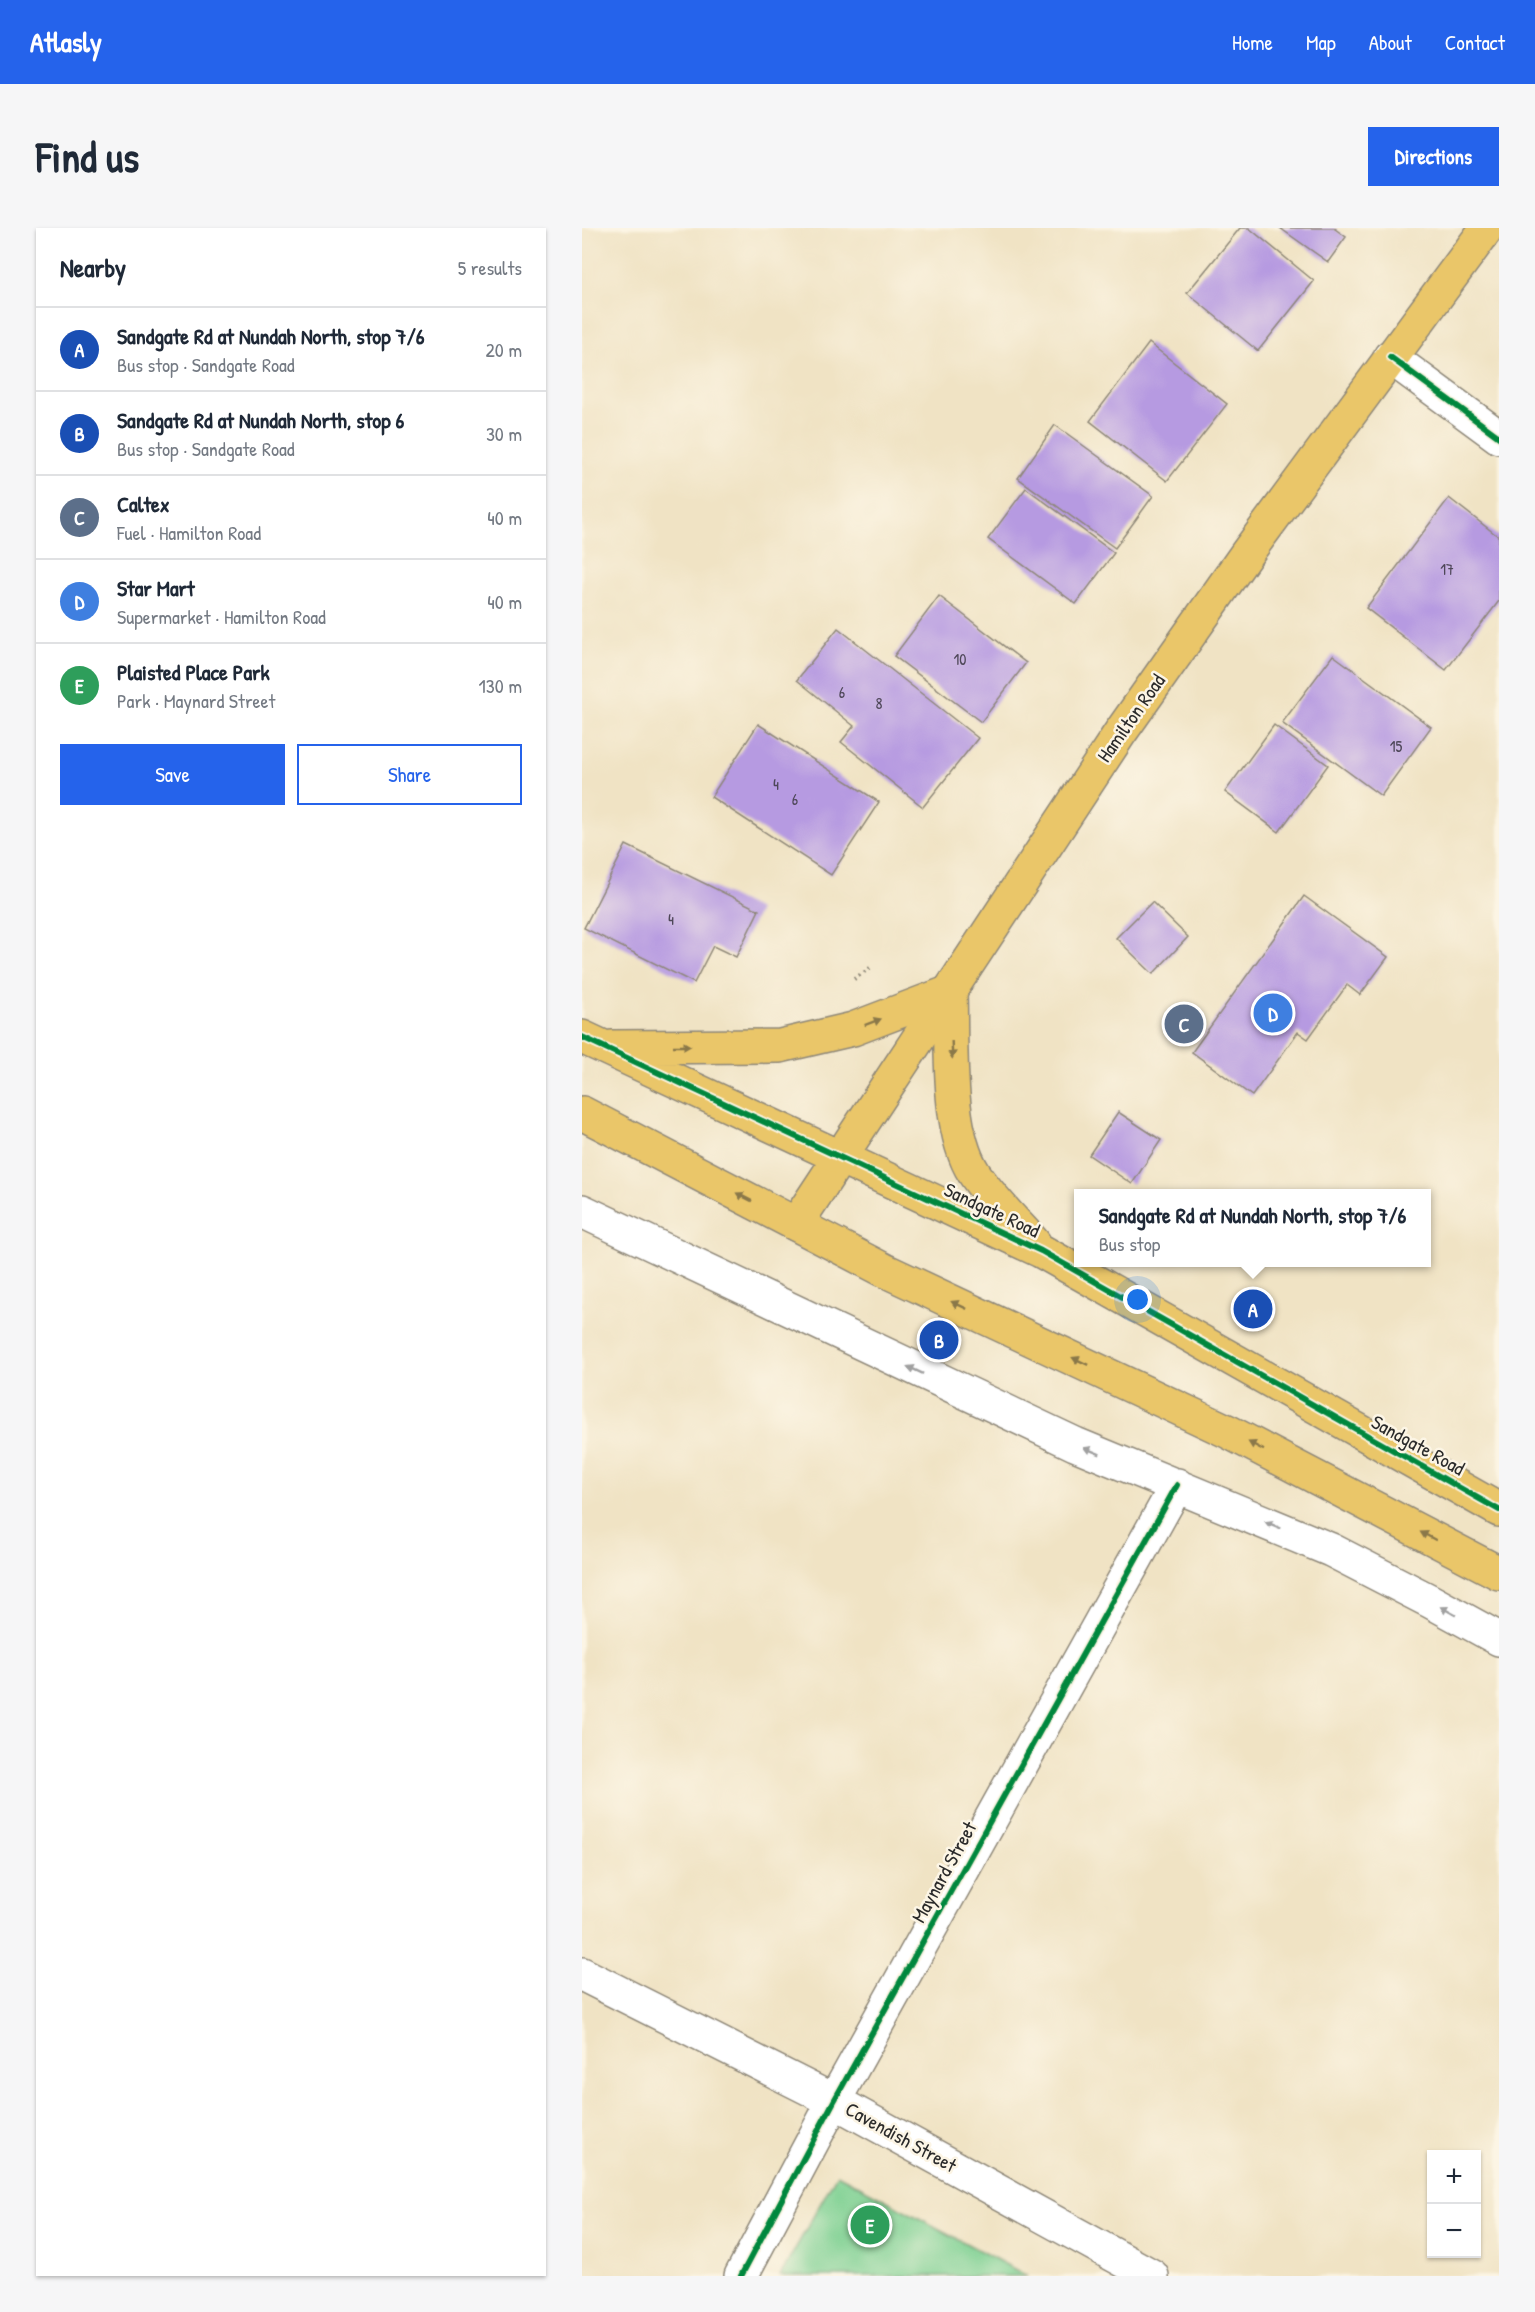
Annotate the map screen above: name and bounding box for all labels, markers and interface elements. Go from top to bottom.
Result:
text: Atlasly [30,23,102,61]
text: Home [1232,28,1273,57]
text: Map [1306,28,1336,57]
text: About [1369,28,1412,57]
text: Contact [1445,28,1505,57]
button: Directions [1368,127,1499,186]
text: Find us [36,128,139,185]
text: Nearby [60,250,126,285]
text: 5 results [458,254,522,281]
text: Sandgate Rd at Nundah North, stop 7/6 [117,321,425,351]
text: A [75,336,84,363]
text: 20 m [485,336,522,363]
text: Bus stop · Sandgate Road [117,351,295,378]
text: Sandgate Rd at Nundah North, stop 6 [117,405,404,435]
text: B [74,420,85,447]
text: 30 m [486,420,522,447]
text: Bus stop · Sandgate Road [117,435,295,462]
text: Caltex [117,489,170,519]
text: C [74,504,85,531]
text: 40 m [487,504,522,531]
text: Fuel · Hamilton Road [117,519,261,546]
house number: 17 [1440,558,1454,580]
text: Star Mart [117,573,195,603]
text: D [75,588,84,615]
text: 40 m [487,588,522,615]
text: Supermarket · Hamilton Road [117,603,326,630]
house number: 10 [954,648,966,670]
text: Plaisted Place Park [117,657,270,687]
street label: Hamilton Road [1090,668,1171,767]
text: E [75,672,84,699]
text: 130 m [479,672,522,699]
house number: 6 [839,681,845,703]
text: Park · Maynard Street [117,687,275,714]
house number: 8 [876,692,883,714]
house number: 15 [1390,735,1403,757]
button: Save [60,744,285,805]
button: Share [297,744,522,805]
house number: 4 [773,773,779,795]
house number: 6 [792,788,798,810]
house number: 4 [668,908,674,930]
pin: D [1254,990,1292,1036]
pin: C [1164,1002,1204,1046]
one-way arrow [865,1016,883,1026]
one-way arrow [672,1041,691,1051]
one-way arrow [947,1041,957,1060]
street label: Sandgate Road [940,1176,1045,1244]
popup [1074,1189,1431,1267]
one-way arrow [735,1192,752,1202]
text: Sandgate Rd at Nundah North, stop 7/6 [1099,1200,1406,1230]
text: Bus stop [1099,1230,1160,1257]
your location [1123,1285,1152,1314]
pin: A [1234,1286,1272,1332]
one-way arrow [950,1300,967,1309]
pin: B [920,1318,958,1362]
one-way arrow [1071,1357,1089,1367]
one-way arrow [907,1365,924,1374]
street label: Sandgate Road [1367,1408,1470,1481]
one-way arrow [1247,1441,1264,1451]
one-way arrow [1083,1446,1101,1456]
one-way arrow [1263,1520,1281,1530]
one-way arrow [1420,1532,1437,1541]
one-way arrow [1439,1606,1456,1616]
street label: Maynard Street [905,1815,983,1927]
street label: Cavendish Street [841,2095,963,2179]
map controls [1427,2150,1481,2258]
button: + [1427,2150,1481,2204]
pin: E [850,2202,890,2248]
button: − [1427,2204,1481,2258]

